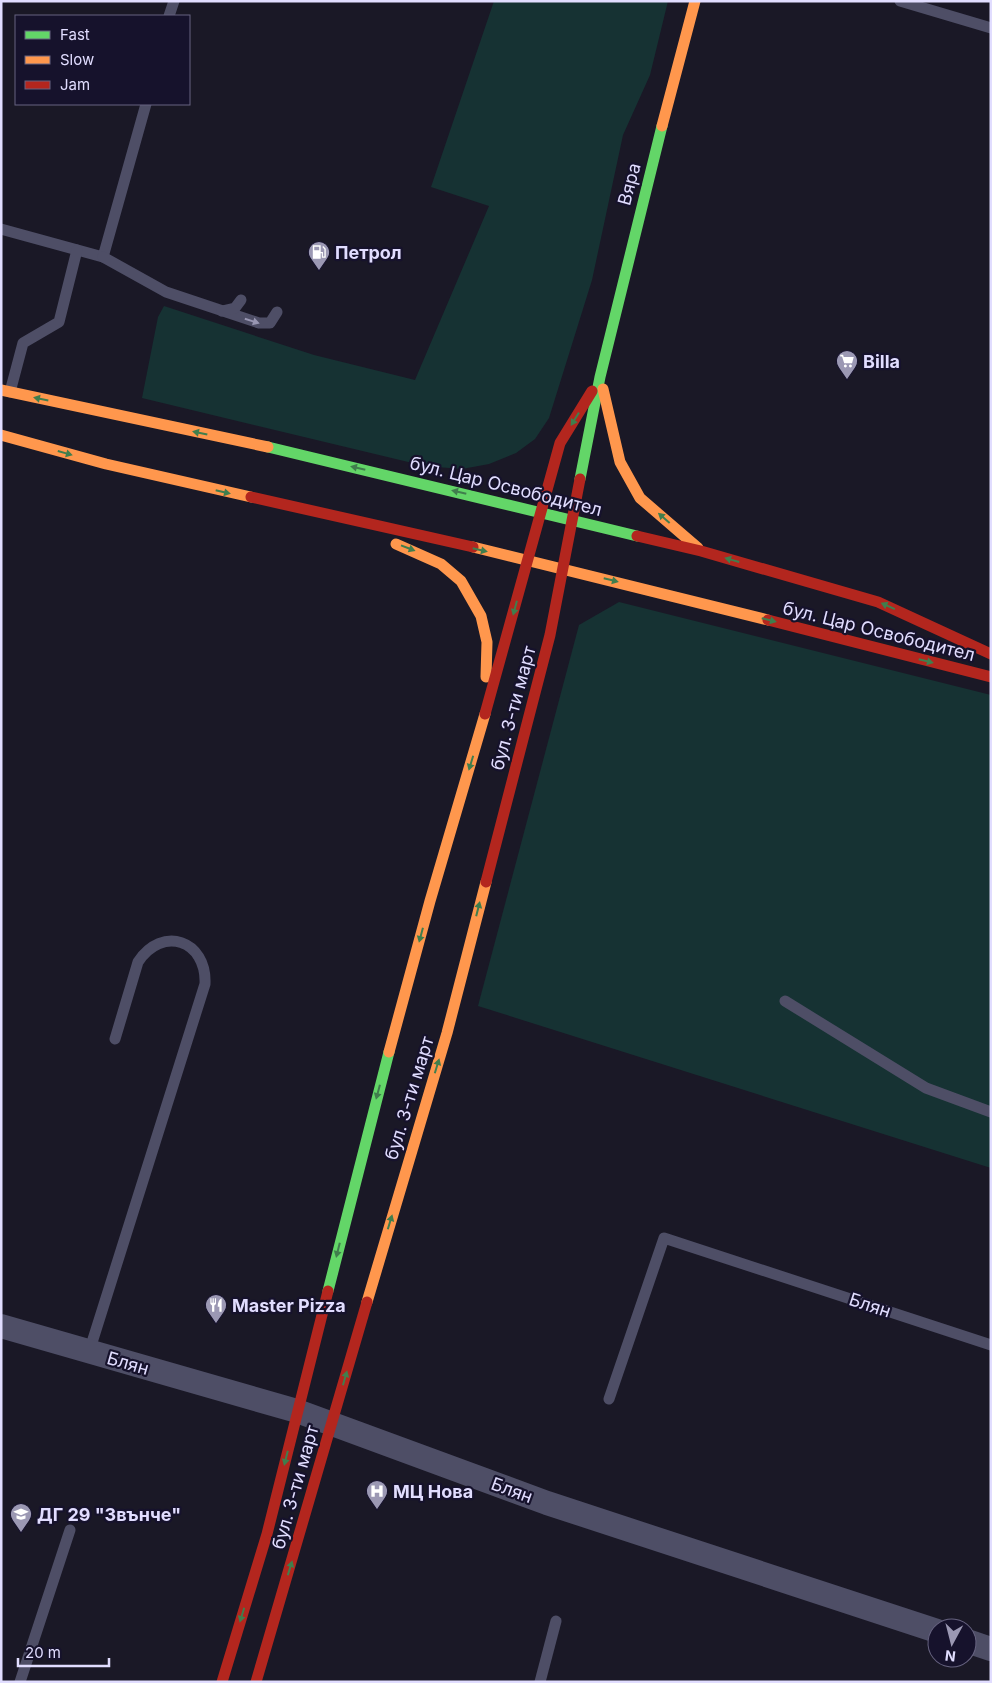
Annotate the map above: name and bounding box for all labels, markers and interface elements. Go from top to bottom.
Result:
legend [15,15,190,105]
text: Fast [60,25,90,44]
text: Slow [60,50,94,69]
text: Jam [60,75,90,94]
street label: Вяра [613,160,645,208]
fuel station icon: Петрол [307,240,331,271]
place label: Петрол [335,242,402,263]
one-way arrow [245,317,260,325]
supermarket icon: Billa [835,349,859,380]
place label: Billa [863,351,900,372]
one-way arrow [33,395,48,403]
one-way arrow [570,412,580,425]
one-way arrow [192,429,207,437]
one-way arrow [58,449,73,457]
street label: бул. Цар Освободител [408,452,604,520]
one-way arrow [351,464,366,472]
one-way arrow [215,488,230,496]
one-way arrow [451,488,466,496]
one-way arrow [658,513,671,524]
one-way arrow [401,544,416,552]
one-way arrow [473,546,488,554]
one-way arrow [724,555,739,563]
one-way arrow [604,576,619,584]
street label: бул. Цар Освободител [781,597,977,665]
one-way arrow [510,601,518,616]
one-way arrow [881,602,895,610]
one-way arrow [761,617,776,625]
street label: бул. 3-ти март [486,643,540,772]
one-way arrow [918,657,934,665]
one-way arrow [467,755,475,770]
one-way arrow [475,902,483,917]
one-way arrow [416,928,424,943]
street label: бул. 3-ти март [380,1033,438,1162]
one-way arrow [433,1059,441,1074]
one-way arrow [374,1085,382,1100]
one-way arrow [386,1214,394,1229]
one-way arrow [334,1242,342,1257]
street label: Блян [846,1288,894,1322]
restaurant icon: Master Pizza [204,1293,228,1324]
place label: Master Pizza [232,1295,346,1316]
street label: Блян [105,1347,151,1379]
one-way arrow [341,1371,349,1386]
street label: бул. 3-ти март [267,1422,323,1551]
one-way arrow [281,1450,289,1465]
street label: Блян [488,1473,536,1507]
hospital icon: МЦ Нова [365,1479,389,1510]
place label: МЦ Нова [393,1481,473,1502]
school or university icon: ДГ 29 "Звънче" [9,1502,33,1533]
place label: ДГ 29 "Звънче" [37,1504,181,1525]
one-way arrow [286,1560,294,1575]
one-way arrow [238,1607,246,1622]
north arrow [927,1618,977,1668]
scale bar [18,1636,109,1668]
text: 20 m [25,1643,61,1662]
text: N [944,1647,957,1665]

